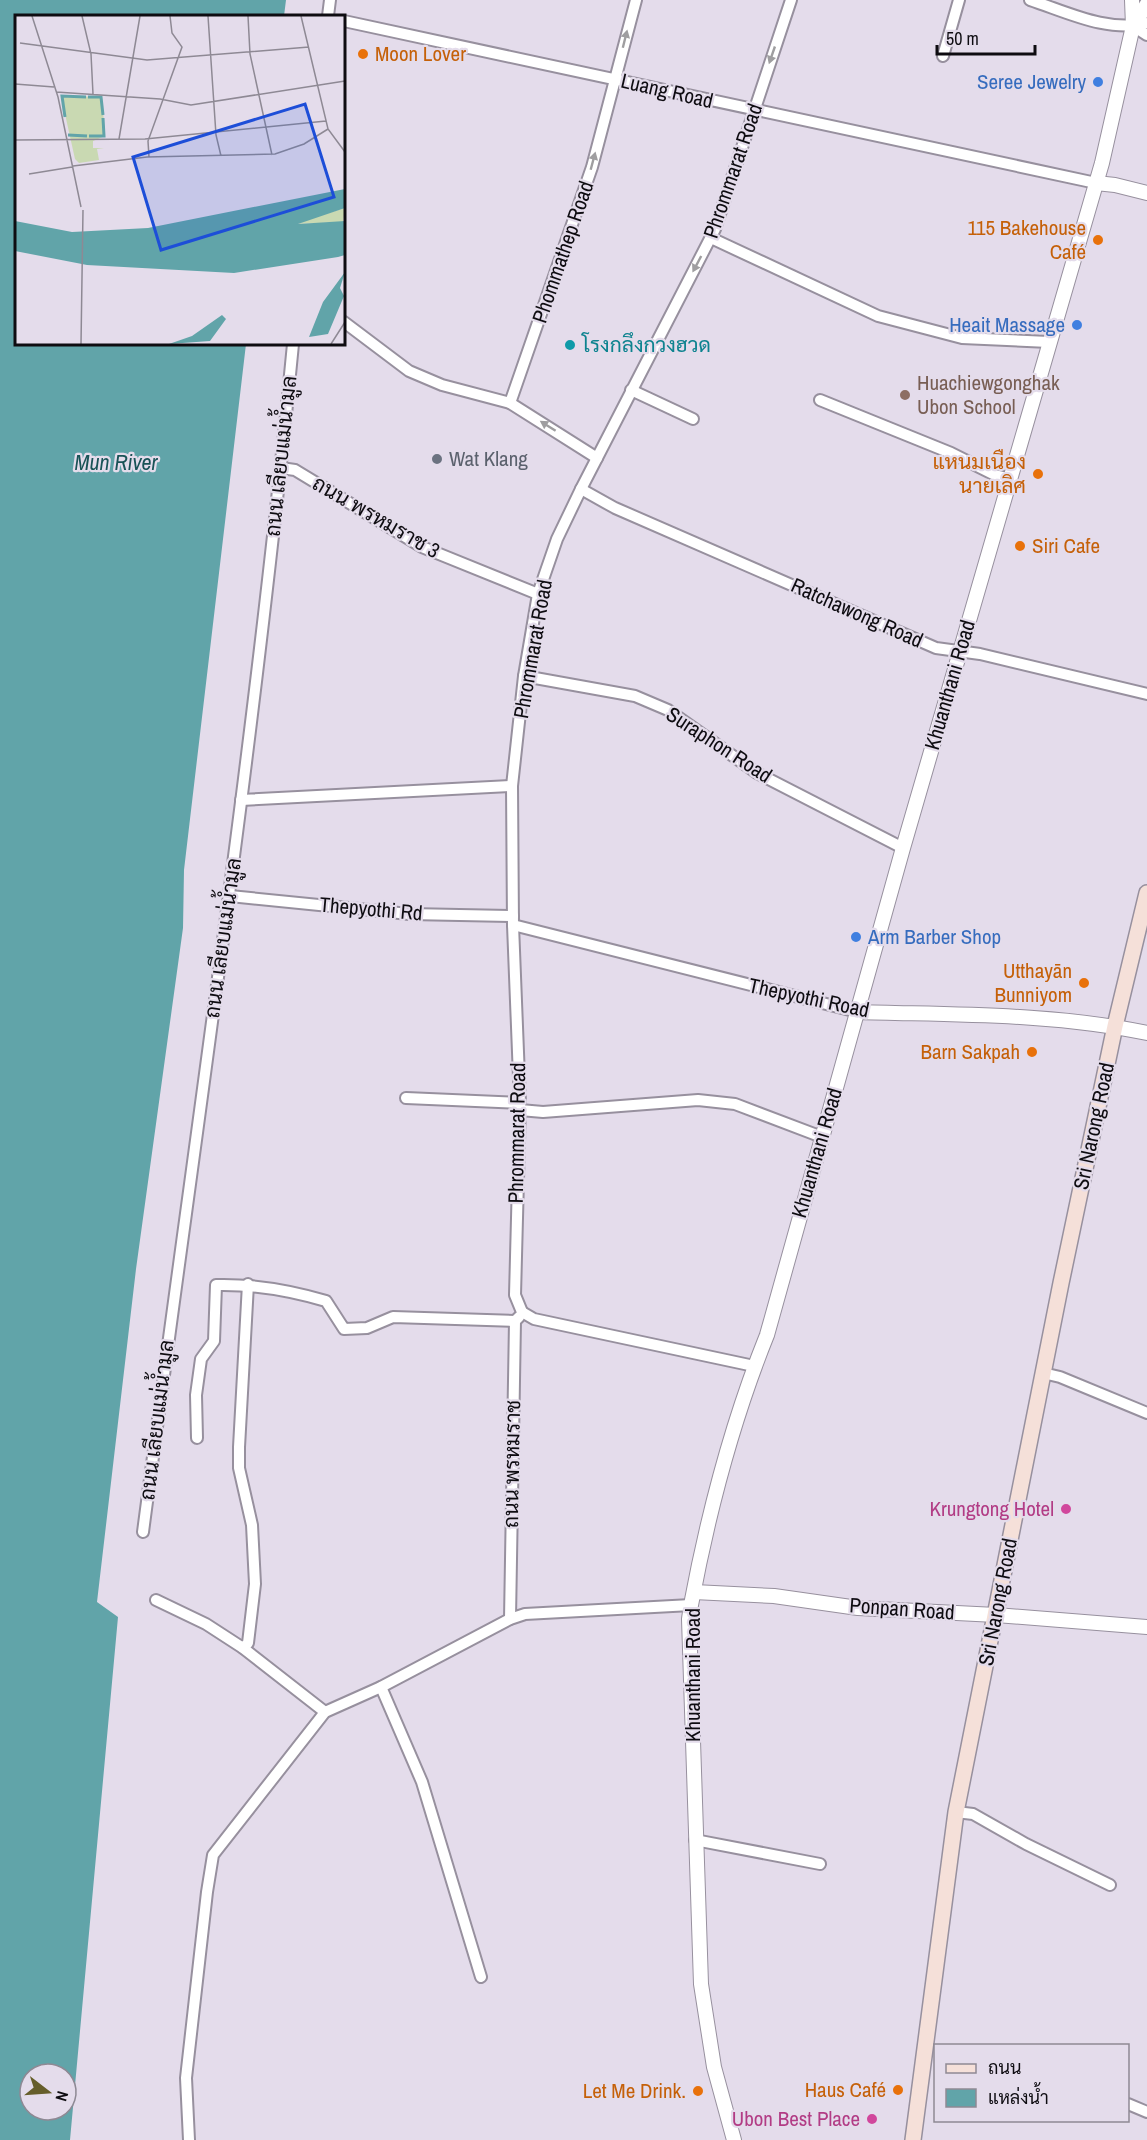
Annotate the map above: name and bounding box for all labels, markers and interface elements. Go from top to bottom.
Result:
inset map [15,15,345,345]
scale bar [937,18,1034,56]
text: 50 m [946,26,979,51]
one-way arrow [621,30,631,48]
place label: Moon Lover [375,39,466,68]
one-way arrow [767,46,777,64]
marker: Moon Lover [356,47,370,61]
street label: Luang Road [618,66,716,115]
place label: Seree Jewelry [977,67,1086,96]
marker: Seree Jewelry [1091,75,1105,89]
street label: Phrommarat Road [696,100,769,242]
one-way arrow [589,152,598,170]
street label: Phommathep Road [525,177,600,327]
place label: 115 Bakehouse Café [968,213,1086,266]
marker: 115 Bakehouse Café [1091,233,1105,247]
one-way arrow [692,256,702,273]
place label: Heait Massage [949,310,1065,339]
marker: Heait Massage [1070,318,1084,332]
place label: โรงกลึงกวงฮวด [581,330,711,359]
marker: โรงกลึงกวงฮวด [563,338,577,352]
place label: Huachiewgonghak Ubon School [917,368,1060,421]
street label: ถนน เลียบแม่น้ำมูล [255,374,304,538]
marker: Huachiewgonghak Ubon School [898,388,912,402]
one-way arrow [540,421,556,432]
place label: Wat Klang [449,444,528,473]
water label: Mun River [74,447,159,477]
place label: แหนมเนือง นายเลิศ [932,447,1026,500]
marker: Wat Klang [430,452,444,466]
marker: แหนมเนือง นายเลิศ [1031,467,1045,481]
street label: ถนน พรหมราช 3 [307,468,445,565]
place label: Siri Cafe [1032,531,1100,560]
marker: Siri Cafe [1013,539,1027,553]
street label: Ratchawong Road [787,570,928,655]
street label: Phrommarat Road [506,577,559,721]
street label: Khuanthani Road [917,616,982,753]
street label: Suraphon Road [661,700,778,790]
street label: ถนน เลียบแม่น้ำมูล [194,855,249,1020]
street label: Thepyothi Rd [318,890,424,927]
place label: Arm Barber Shop [867,922,1001,951]
marker: Arm Barber Shop [849,930,863,944]
place label: Utthayān Bunniyom [994,956,1072,1009]
street label: Thepyothi Road [746,971,872,1024]
marker: Utthayān Bunniyom [1077,976,1091,990]
place label: Barn Sakpah [920,1037,1020,1066]
marker: Barn Sakpah [1025,1045,1039,1059]
street label: Sri Narong Road [1066,1060,1121,1192]
street label: Phrommarat Road [501,1062,532,1204]
street label: Khuanthani Road [784,1084,849,1221]
street label: ถนน เลียบแม่น้ำมูล [129,1338,182,1502]
street label: ถนน พรหมราช [496,1400,527,1528]
place label: Krungtong Hotel [930,1494,1054,1523]
marker: Krungtong Hotel [1059,1502,1073,1516]
street label: Sri Narong Road [971,1536,1024,1668]
street label: Ponpan Road [848,1590,956,1627]
street label: Khuanthani Road [678,1608,707,1742]
legend [934,2044,1129,2122]
text: ถนน [988,2055,1021,2080]
north arrow [18,2062,78,2122]
place label: Haus Café [805,2075,886,2104]
place label: Let Me Drink. [583,2076,686,2105]
text: แหล่งน้ำ [988,2082,1049,2110]
marker: Haus Café [891,2083,905,2097]
marker: Let Me Drink. [691,2084,705,2098]
text: N [50,2089,74,2104]
place label: Ubon Best Place [732,2104,860,2133]
marker: Ubon Best Place [865,2112,879,2126]

